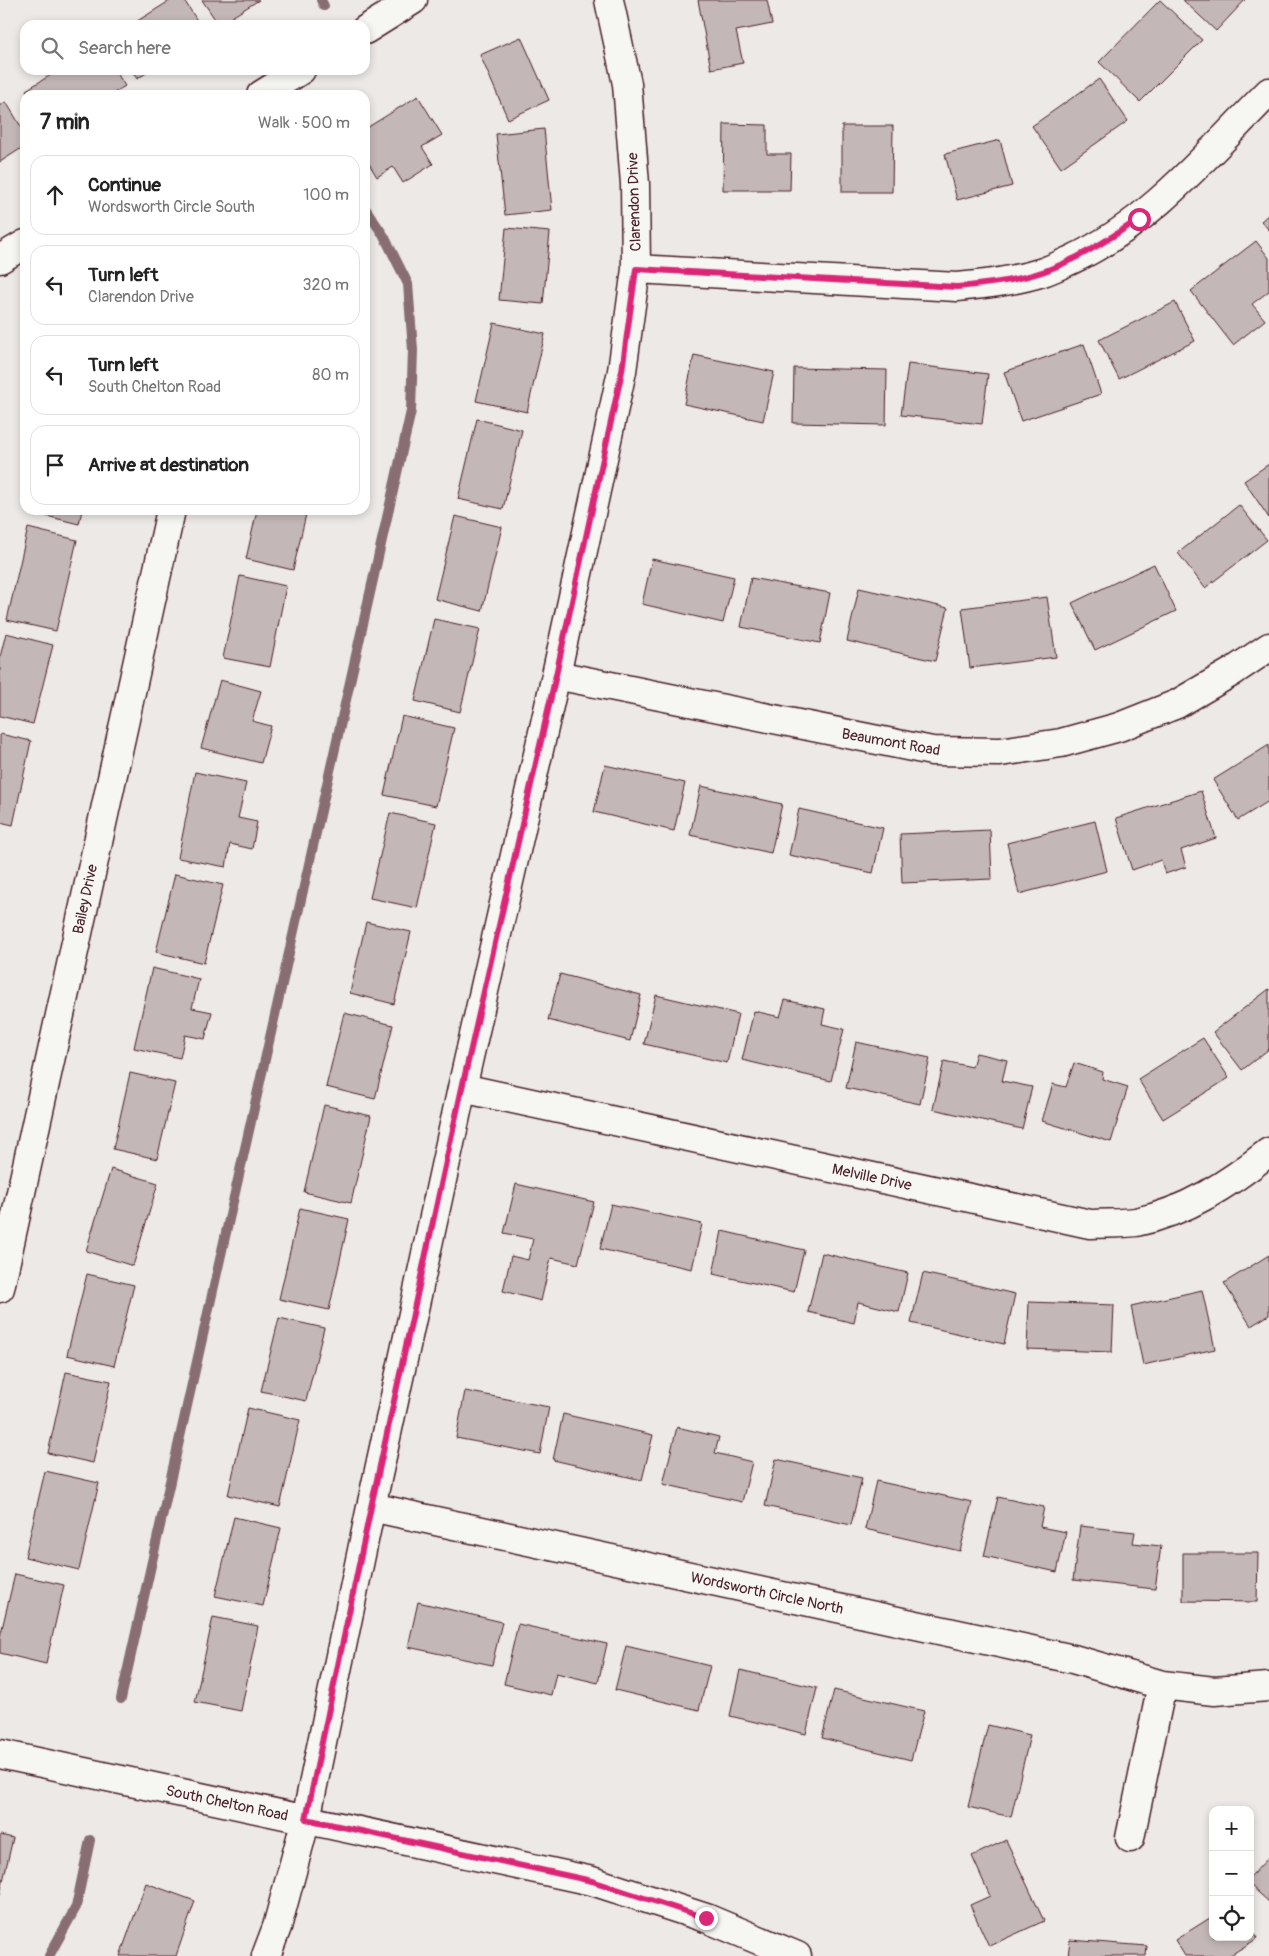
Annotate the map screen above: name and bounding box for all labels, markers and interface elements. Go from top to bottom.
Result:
search box [20,20,370,75]
icon: search [38,34,66,62]
text: Search here [78,36,171,60]
text: 7 min [40,109,90,136]
text: Walk · 500 m [258,113,350,133]
street label: Clarendon Drive [623,151,646,252]
text: Continue [88,173,161,197]
icon: ahead [41,181,69,209]
text: 100 m [303,185,349,205]
text: Wordsworth Circle South [88,197,255,217]
route start [1128,208,1151,231]
text: Turn left [88,263,158,287]
icon: left [41,271,69,299]
text: 320 m [303,275,349,295]
text: Clarendon Drive [88,287,194,307]
text: Turn left [88,353,158,377]
icon: left [41,361,69,389]
text: 80 m [312,365,349,385]
text: South Chelton Road [88,377,221,397]
icon: arrive [41,451,69,479]
text: Arrive at destination [88,453,249,477]
street label: Beaumont Road [840,724,942,760]
street label: Bailey Drive [69,862,102,936]
street label: Melville Drive [830,1160,914,1195]
street label: Wordsworth Circle North [689,1568,845,1619]
street label: South Chelton Road [164,1781,290,1826]
map controls [1209,1806,1254,1941]
button: + [1209,1806,1254,1851]
button: − [1209,1851,1254,1896]
button: locate [1209,1896,1254,1941]
route end [695,1907,718,1930]

